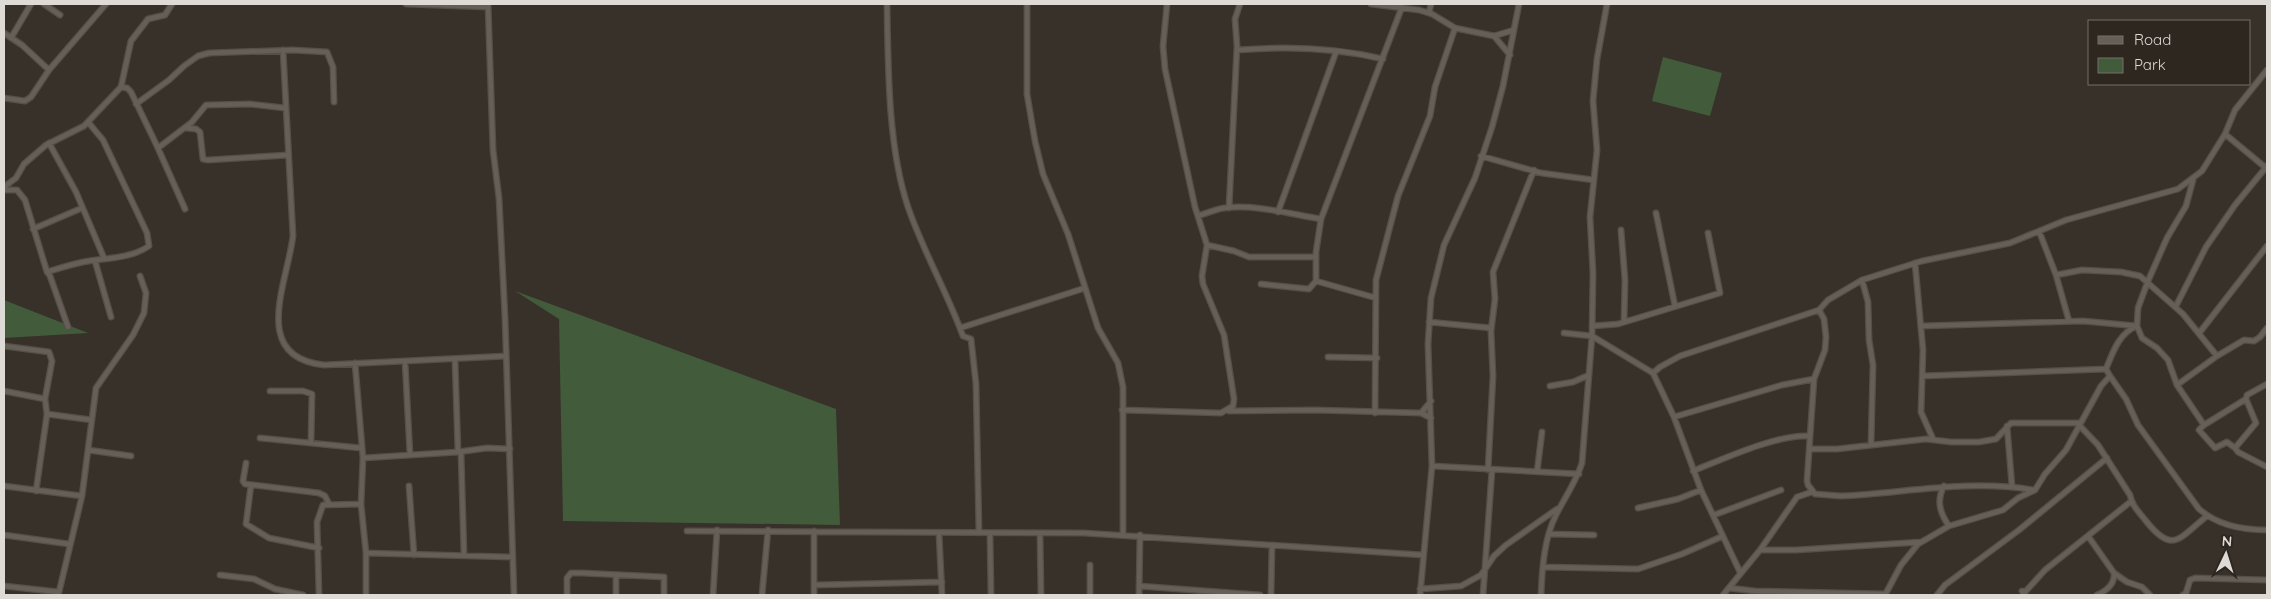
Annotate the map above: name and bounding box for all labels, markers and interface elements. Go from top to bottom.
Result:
legend [2088,20,2251,85]
text: Road [2134,30,2171,49]
text: Park [2134,55,2166,74]
north arrow [2201,529,2251,579]
text: N [2221,532,2233,550]

